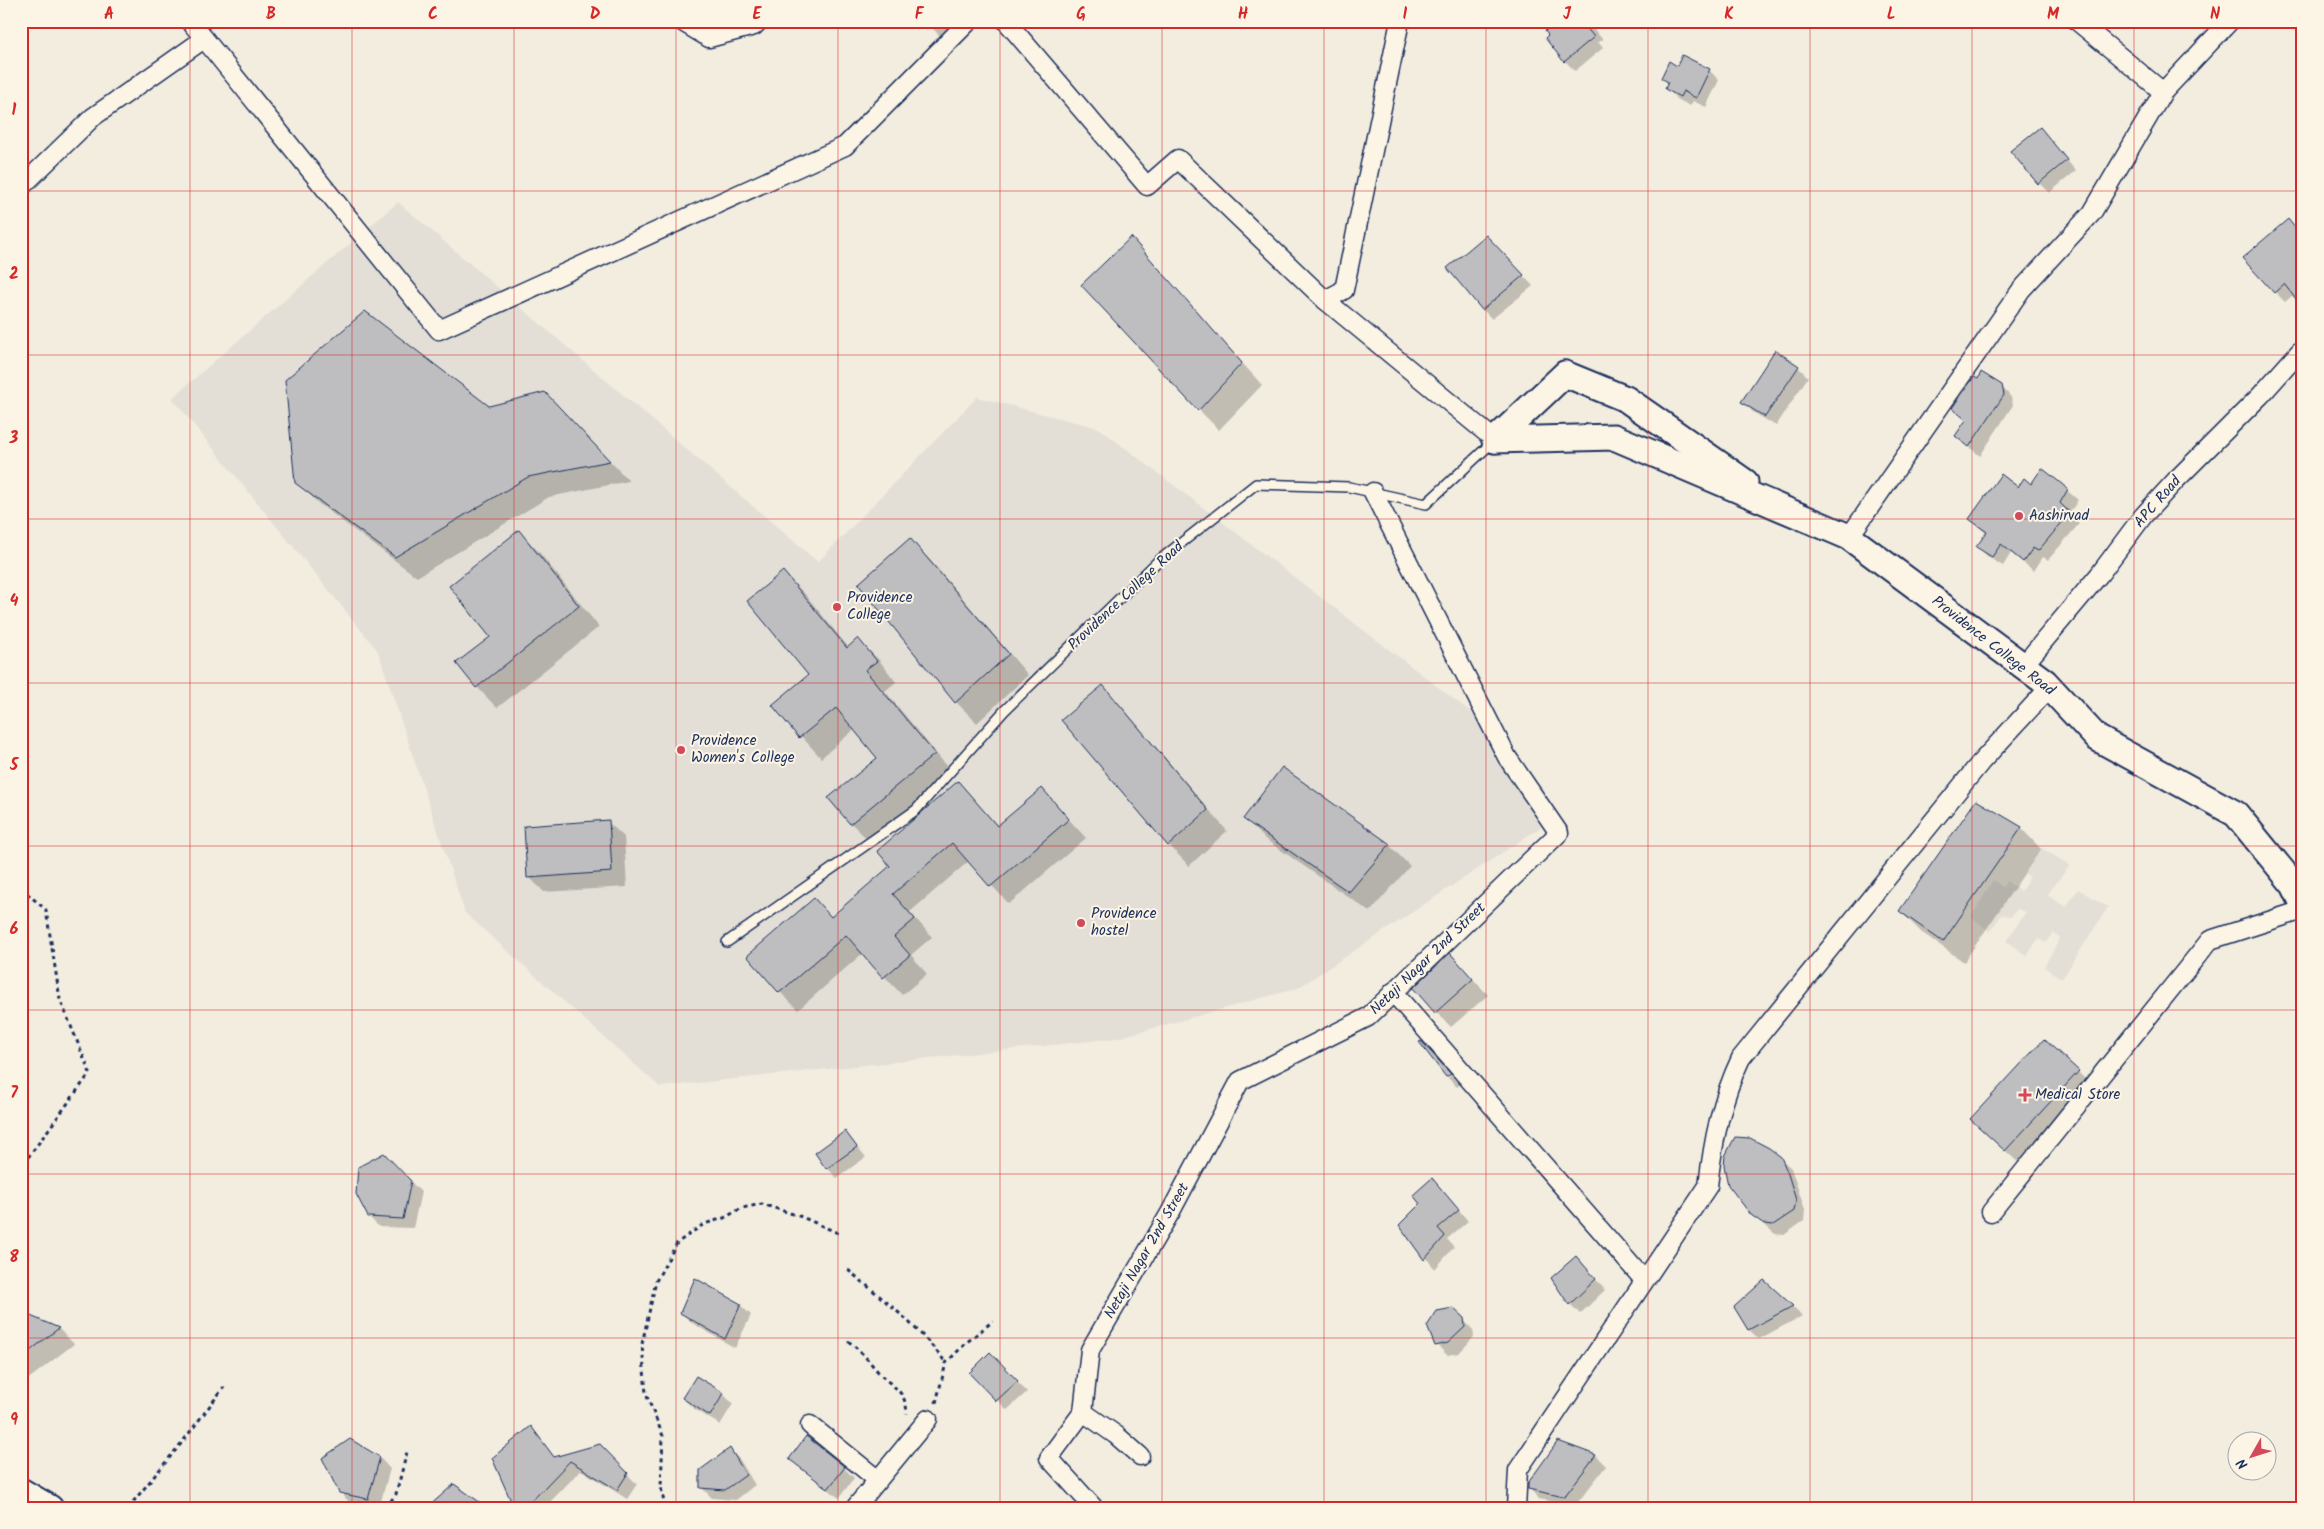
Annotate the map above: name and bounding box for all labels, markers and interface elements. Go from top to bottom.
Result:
text: A [104,2,114,27]
text: B [266,2,276,27]
text: C [428,2,438,27]
text: D [590,2,601,27]
text: E [753,2,763,27]
text: F [915,2,925,27]
text: G [1076,2,1086,27]
text: H [1238,2,1248,27]
text: I [1403,2,1408,27]
text: J [1563,2,1572,27]
text: K [1724,2,1734,27]
text: L [1887,2,1895,27]
text: M [2047,2,2060,27]
text: N [2210,2,2220,27]
text: 1 [12,98,17,123]
text: 2 [9,262,19,287]
text: 3 [9,426,19,451]
street label: APC Road [2128,470,2188,533]
place label: Aashirvad [2029,504,2089,528]
marker: Aashirvad [2013,510,2025,522]
street label: Providence College Road [1062,535,1190,656]
place label: Providence College [847,586,913,627]
text: 4 [10,589,19,614]
street label: Providence College Road [1926,590,2060,702]
marker: Providence College [831,601,843,613]
place label: Providence Women's College [691,729,795,770]
marker: Providence Women's College [675,744,687,756]
text: 5 [9,753,20,778]
street label: Netaji Nagar 2nd Street [1364,897,1492,1021]
place label: Providence hostel [1091,902,1157,943]
text: 6 [10,917,19,942]
marker: Providence hostel [1075,917,1087,929]
text: 7 [10,1081,18,1106]
place label: Medical Store [2035,1083,2121,1107]
marker: Medical Store [2019,1089,2031,1101]
street label: Netaji Nagar 2nd Street [1098,1178,1196,1324]
text: 8 [9,1245,19,1270]
text: 9 [10,1408,18,1433]
north arrow [2226,1432,2276,1482]
text: N [2231,1453,2254,1474]

